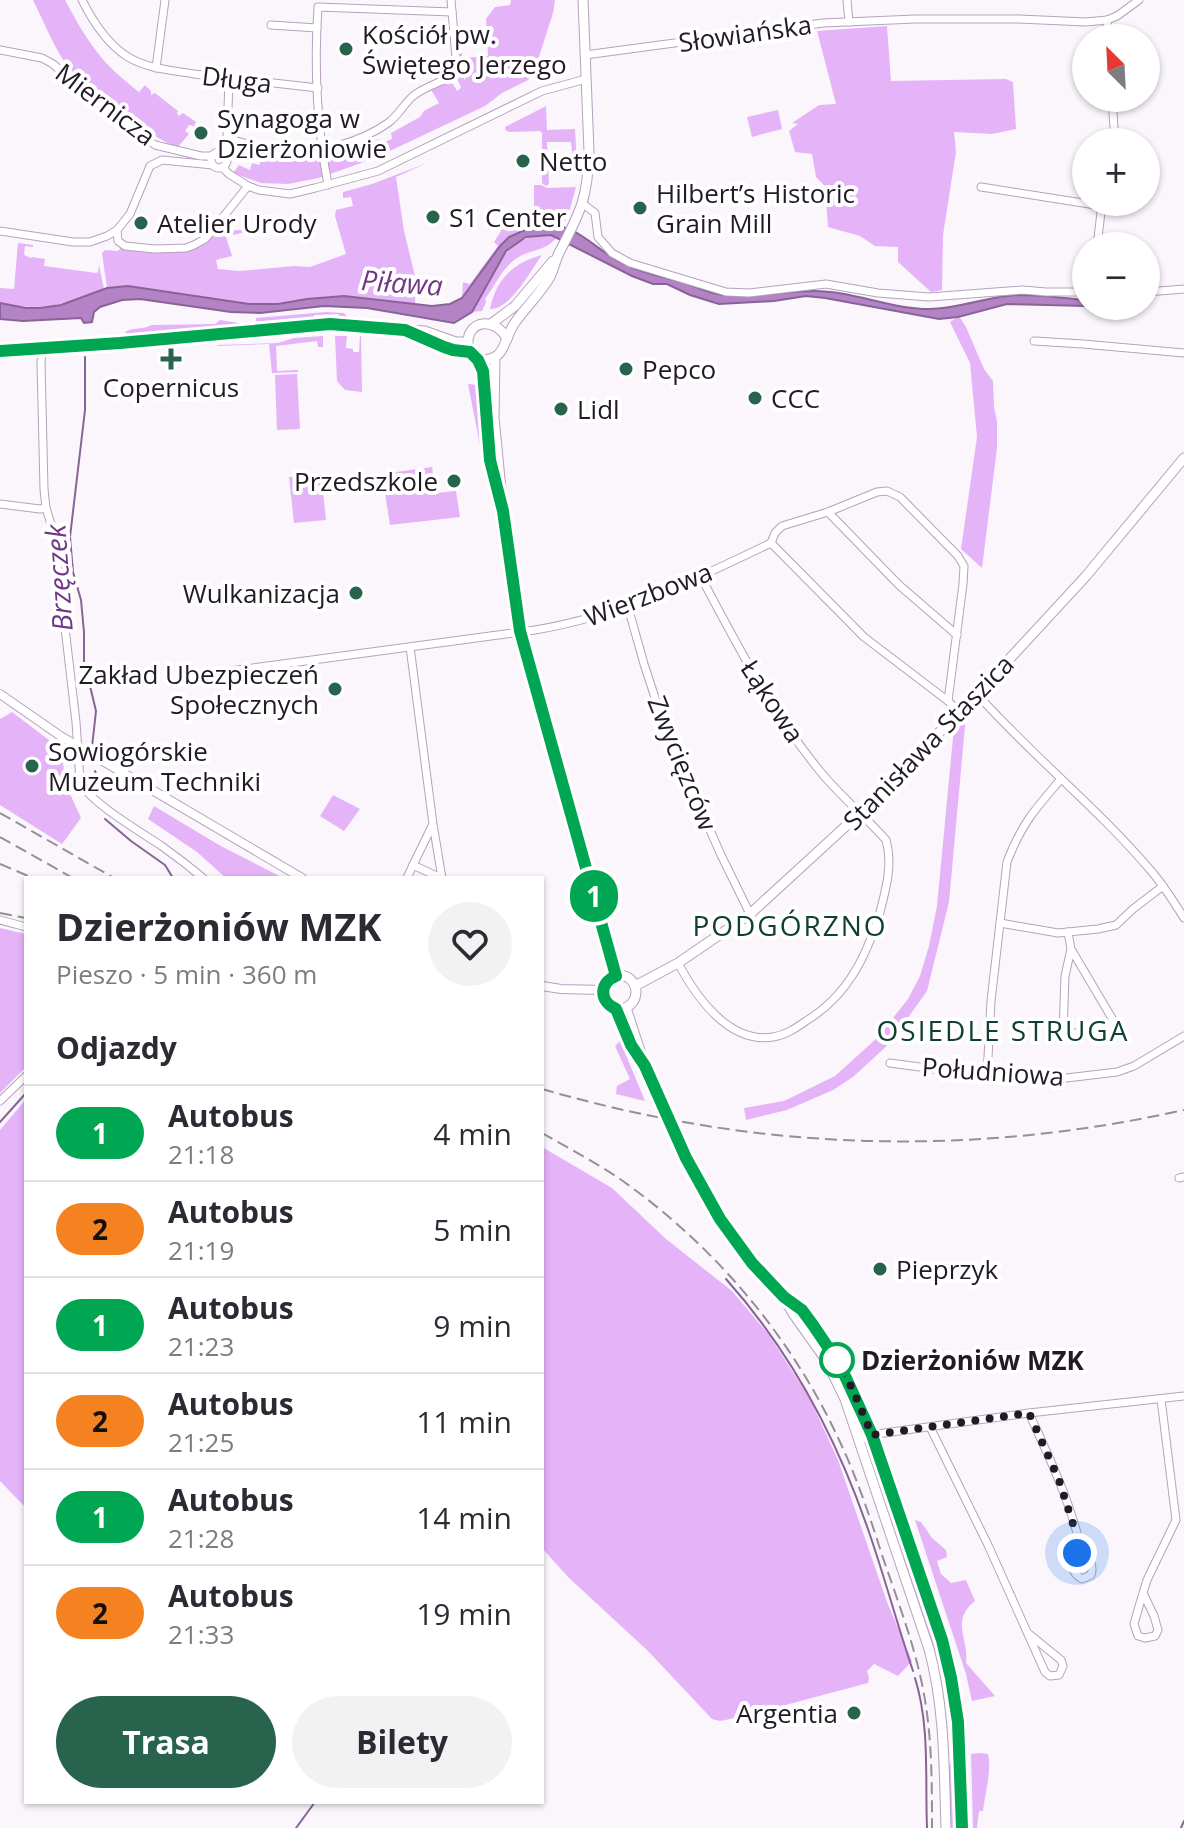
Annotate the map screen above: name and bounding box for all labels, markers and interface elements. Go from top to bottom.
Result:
street label: Słowiańska [676,6,814,60]
place label: Kościół pw. Świętego Jerzego [362,16,567,82]
north arrow [1072,24,1160,112]
map controls [1072,24,1160,320]
marker: Kościół pw. Świętego Jerzego [337,40,355,58]
street label: Miernicza [49,54,163,154]
street label: Długa [200,57,274,101]
place label: Synagoga w Dzierżoniowie [217,100,387,166]
marker: Synagoga w Dzierżoniowie [192,124,210,142]
button: + [1072,128,1160,216]
place label: Netto [539,143,607,179]
marker: Netto [514,152,532,170]
place label: Hilbert’s Historic Grain Mill [656,175,855,241]
place label: S1 Center [449,199,567,235]
marker: Hilbert’s Historic Grain Mill [631,199,649,217]
place label: Atelier Urody [157,205,318,241]
marker: S1 Center [424,208,442,226]
marker: Atelier Urody [132,214,150,232]
button: − [1072,232,1160,320]
water label: Piława [360,260,444,304]
marker: Copernicus [162,350,180,368]
place label: Pepco [642,351,716,387]
marker: Pepco [617,360,635,378]
place label: Copernicus [103,369,239,405]
place label: CCC [771,380,820,416]
marker: CCC [746,389,764,407]
place label: Lidl [577,391,620,427]
marker: Lidl [552,400,570,418]
place label: Przedszkole [294,463,438,499]
marker: Przedszkole [445,472,463,490]
water label: Brzęczek [35,522,81,633]
street label: Wierzbowa [579,553,717,635]
place label: Wulkanizacja [183,575,340,611]
marker: Wulkanizacja [347,584,365,602]
street label: Stanisława Staszica [835,646,1021,838]
street label: Łąkowa [733,653,813,749]
place label: Zakład Ubezpieczeń Społecznych [78,656,319,722]
marker: Zakład Ubezpieczeń Społecznych [326,680,344,698]
street label: Zwycięzców [640,690,726,836]
place label: Sowiogórskie Muzeum Techniki [48,733,261,799]
marker: Sowiogórskie Muzeum Techniki [23,757,41,775]
line badge: 1 [568,870,620,922]
text: 1 [586,877,602,915]
text: Dzierżoniów MZK [56,900,382,952]
button: heart [428,902,512,986]
district label: PODGÓRZNO [692,906,888,944]
text: Pieszo · 5 min · 360 m [56,956,317,992]
district label: OSIEDLE STRUGA [877,1011,1129,1049]
text: Odjazdy [56,1027,177,1068]
street label: Południowa [921,1048,1065,1094]
text: Autobus [168,1095,294,1136]
text: 4 min [433,1113,512,1154]
text: 1 [92,1114,108,1152]
text: 21:18 [168,1136,234,1172]
text: Autobus [168,1191,294,1232]
text: 5 min [433,1209,512,1250]
text: 2 [92,1210,108,1248]
text: 21:19 [168,1232,234,1268]
place label: Pieprzyk [896,1251,999,1287]
marker: Pieprzyk [871,1260,889,1278]
text: Autobus [168,1287,294,1328]
text: 9 min [433,1305,512,1346]
text: 1 [92,1306,108,1344]
text: 21:23 [168,1328,234,1364]
place label: Dzierżoniów MZK [861,1342,1085,1378]
marker: Dzierżoniów MZK [820,1343,854,1377]
text: Autobus [168,1383,294,1424]
text: 11 min [416,1401,512,1442]
text: 2 [92,1402,108,1440]
text: 21:25 [168,1424,234,1460]
text: Autobus [168,1479,294,1520]
text: 14 min [416,1497,512,1538]
text: 1 [92,1498,108,1536]
text: 21:28 [168,1520,234,1556]
your location [1057,1533,1097,1573]
text: Autobus [168,1575,294,1616]
text: 19 min [416,1593,512,1634]
text: 2 [92,1594,108,1632]
text: 21:33 [168,1616,234,1652]
place label: Argentia [736,1695,838,1731]
button: Trasa [56,1696,276,1788]
button: Bilety [292,1696,512,1788]
marker: Argentia [845,1704,863,1722]

